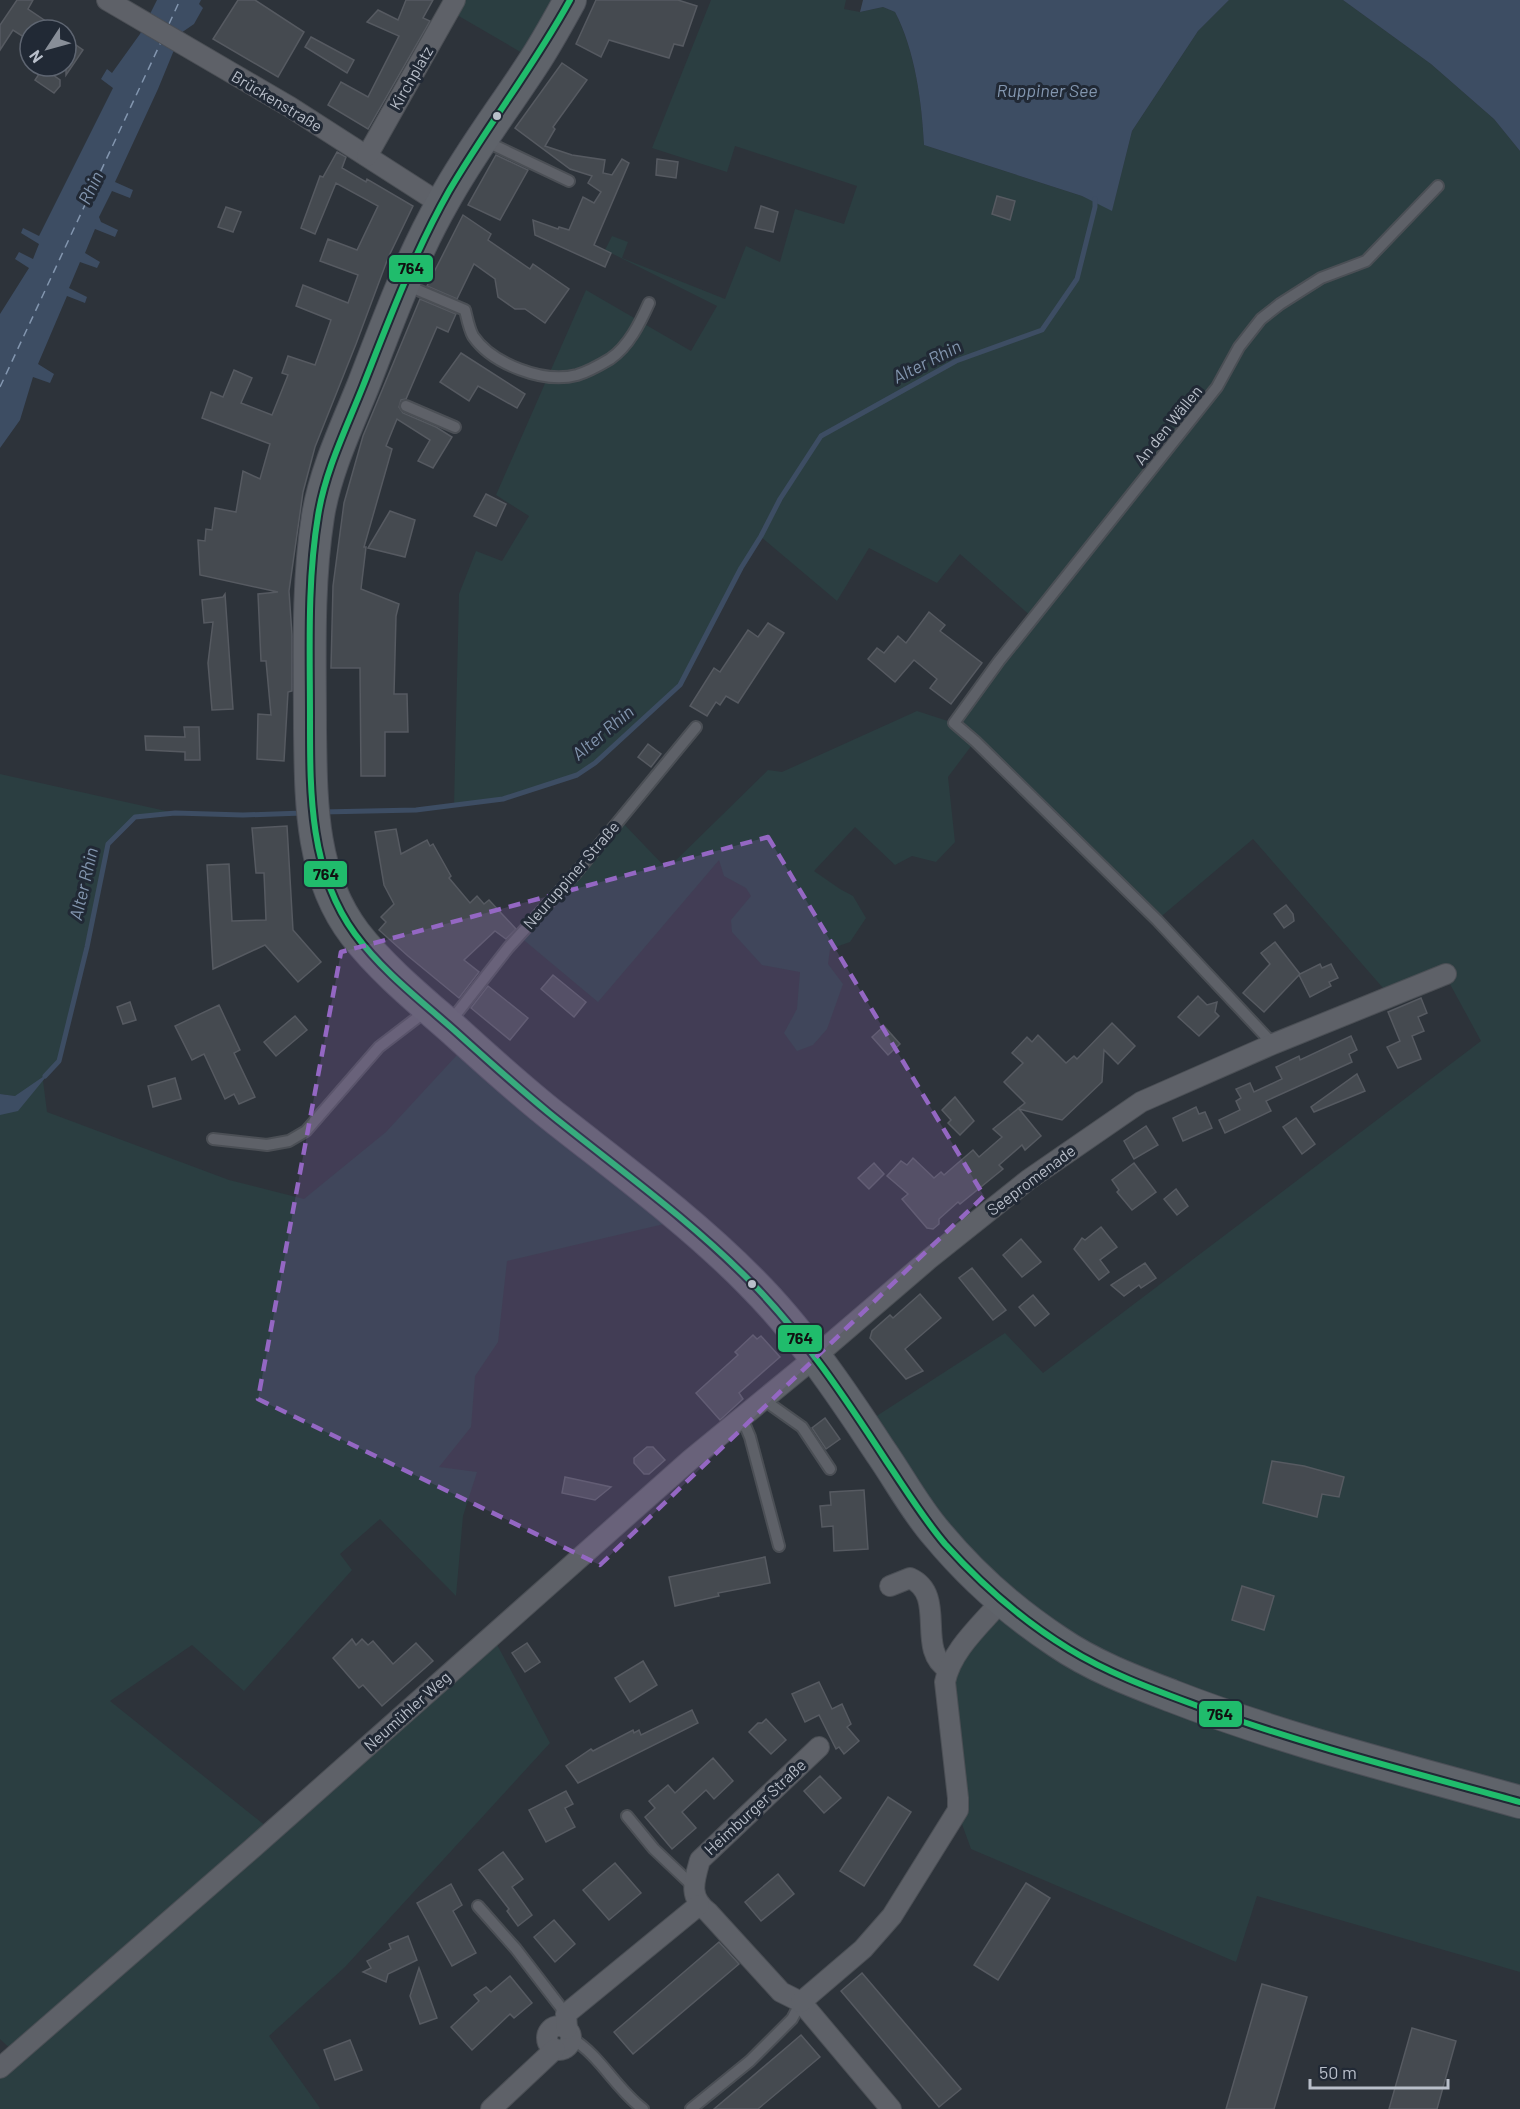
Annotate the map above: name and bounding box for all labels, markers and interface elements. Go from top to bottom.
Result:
north arrow [18,18,78,78]
street label: Kirchplatz [385,43,436,113]
text: N [25,47,46,67]
street label: Brückenstraße [228,66,326,135]
water label: Ruppiner See [996,79,1098,101]
unlabelled marker [491,110,503,122]
water label: Rhin [73,167,107,208]
line badge: 764 [388,254,434,283]
text: 764 [398,258,424,277]
water label: Alter Rhin [889,335,964,388]
street label: An den Wällen [1130,381,1205,468]
water label: Alter Rhin [567,700,638,764]
street label: Neuruppiner Straße [519,817,623,932]
water label: Alter Rhin [64,845,102,922]
line badge: 764 [303,860,348,888]
text: 764 [313,864,339,883]
street label: Seepromenade [983,1140,1079,1219]
unlabelled marker [746,1278,758,1290]
line badge: 764 [777,1324,823,1353]
text: 764 [787,1328,813,1347]
street label: Neumühler Weg [359,1667,454,1754]
line badge: 764 [1198,1700,1243,1728]
text: 764 [1207,1704,1233,1723]
street label: Heimburger Straße [700,1755,809,1859]
scale bar [1310,2052,1448,2090]
text: 50 m [1319,2061,1357,2083]

